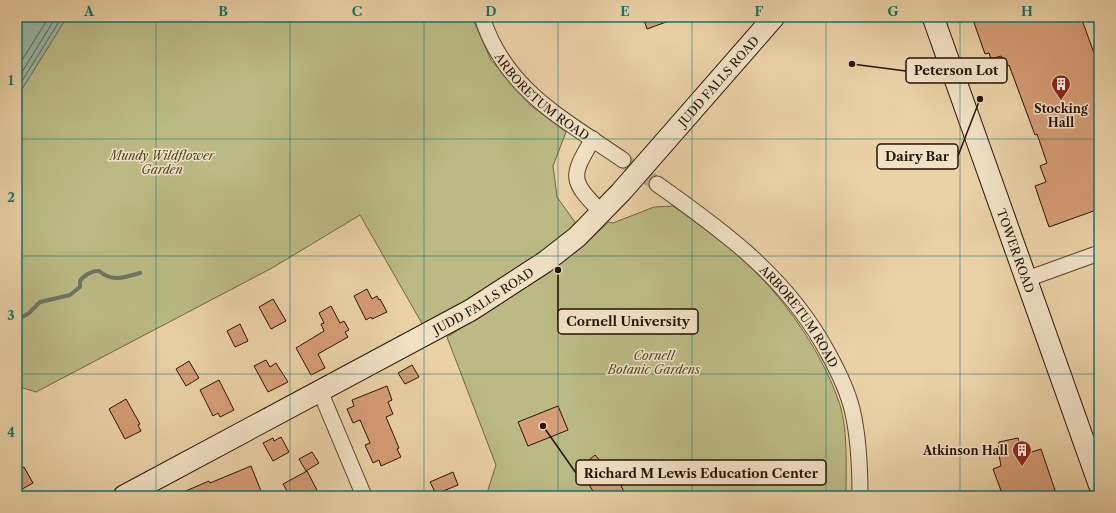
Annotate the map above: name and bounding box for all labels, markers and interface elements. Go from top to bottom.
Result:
text: A [83,3,95,19]
text: B [218,3,228,19]
text: C [352,3,362,19]
text: D [485,3,497,19]
text: E [620,3,630,19]
text: F [755,3,764,19]
text: G [887,3,899,19]
text: H [1021,3,1033,19]
street label: JUDD FALLS ROAD [673,32,762,131]
street label: ARBORETUM ROAD [492,49,593,143]
callout: Peterson Lot [906,58,1007,83]
text: Peterson Lot [914,62,999,78]
text: 1 [8,72,14,88]
building icon: Stocking Hall [1050,73,1072,101]
place label: Stocking Hall [1034,101,1089,130]
callout: Dairy Bar [877,144,958,169]
park label: Mundy Wildflower Garden [108,148,216,177]
text: Dairy Bar [885,148,950,164]
text: 2 [7,189,15,205]
street label: TOWER ROAD [994,206,1038,295]
street label: ARBORETUM ROAD [756,261,842,370]
street label: JUDD FALLS ROAD [428,264,536,338]
text: 3 [7,307,15,323]
callout: Cornell University [558,309,698,334]
text: Cornell University [566,313,691,329]
park label: Cornell Botanic Gardens [607,348,701,377]
text: 4 [7,424,15,440]
building icon: Atkinson Hall [1011,439,1033,467]
place label: Atkinson Hall [922,443,1008,458]
callout: Richard M Lewis Education Center [576,460,826,485]
text: Richard M Lewis Education Center [584,465,819,481]

